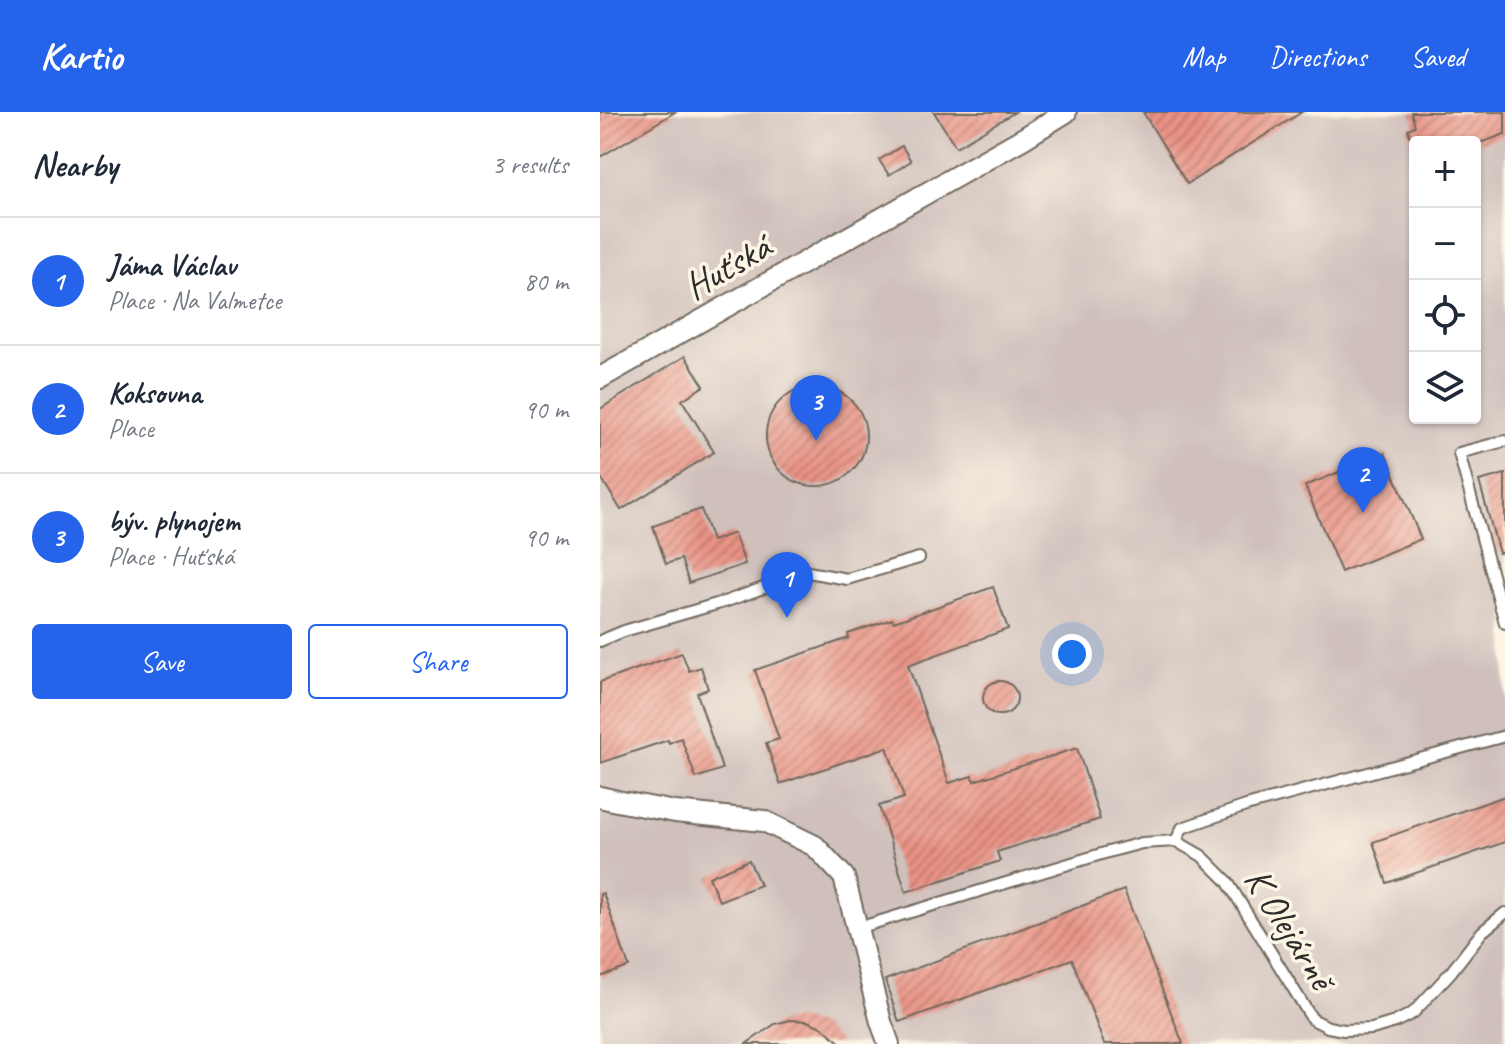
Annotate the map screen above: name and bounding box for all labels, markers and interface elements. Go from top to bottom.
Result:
text: Kartio [40,33,122,80]
text: Map [1182,39,1225,74]
text: Directions [1269,39,1367,74]
text: Saved [1411,39,1465,74]
map controls [1409,136,1481,424]
button: + [1409,136,1481,208]
text: Nearby [32,143,118,186]
text: 3 results [492,148,568,181]
button: − [1409,208,1481,280]
street label: Huťská [676,221,782,310]
text: Jáma Václav [108,246,236,284]
text: 1 [52,265,64,298]
text: 80 m [524,265,568,298]
button: locate [1409,280,1481,352]
text: Place · Na Valmetce [108,284,282,317]
button: layers [1409,352,1481,424]
text: Koksovna [108,374,201,412]
pin: 3 [790,375,842,441]
text: 2 [52,393,64,426]
text: 90 m [524,393,568,426]
text: Place [108,412,154,445]
pin: 2 [1337,447,1389,513]
text: býv. plynojem [108,502,240,540]
text: 3 [52,521,64,554]
text: 90 m [524,521,568,554]
text: Place · Huťská [108,540,234,573]
pin: 1 [761,552,813,618]
button: Save [32,624,292,699]
button: Share [308,624,568,699]
your location [1052,634,1092,674]
street label: K Olejárně [1234,859,1348,1002]

